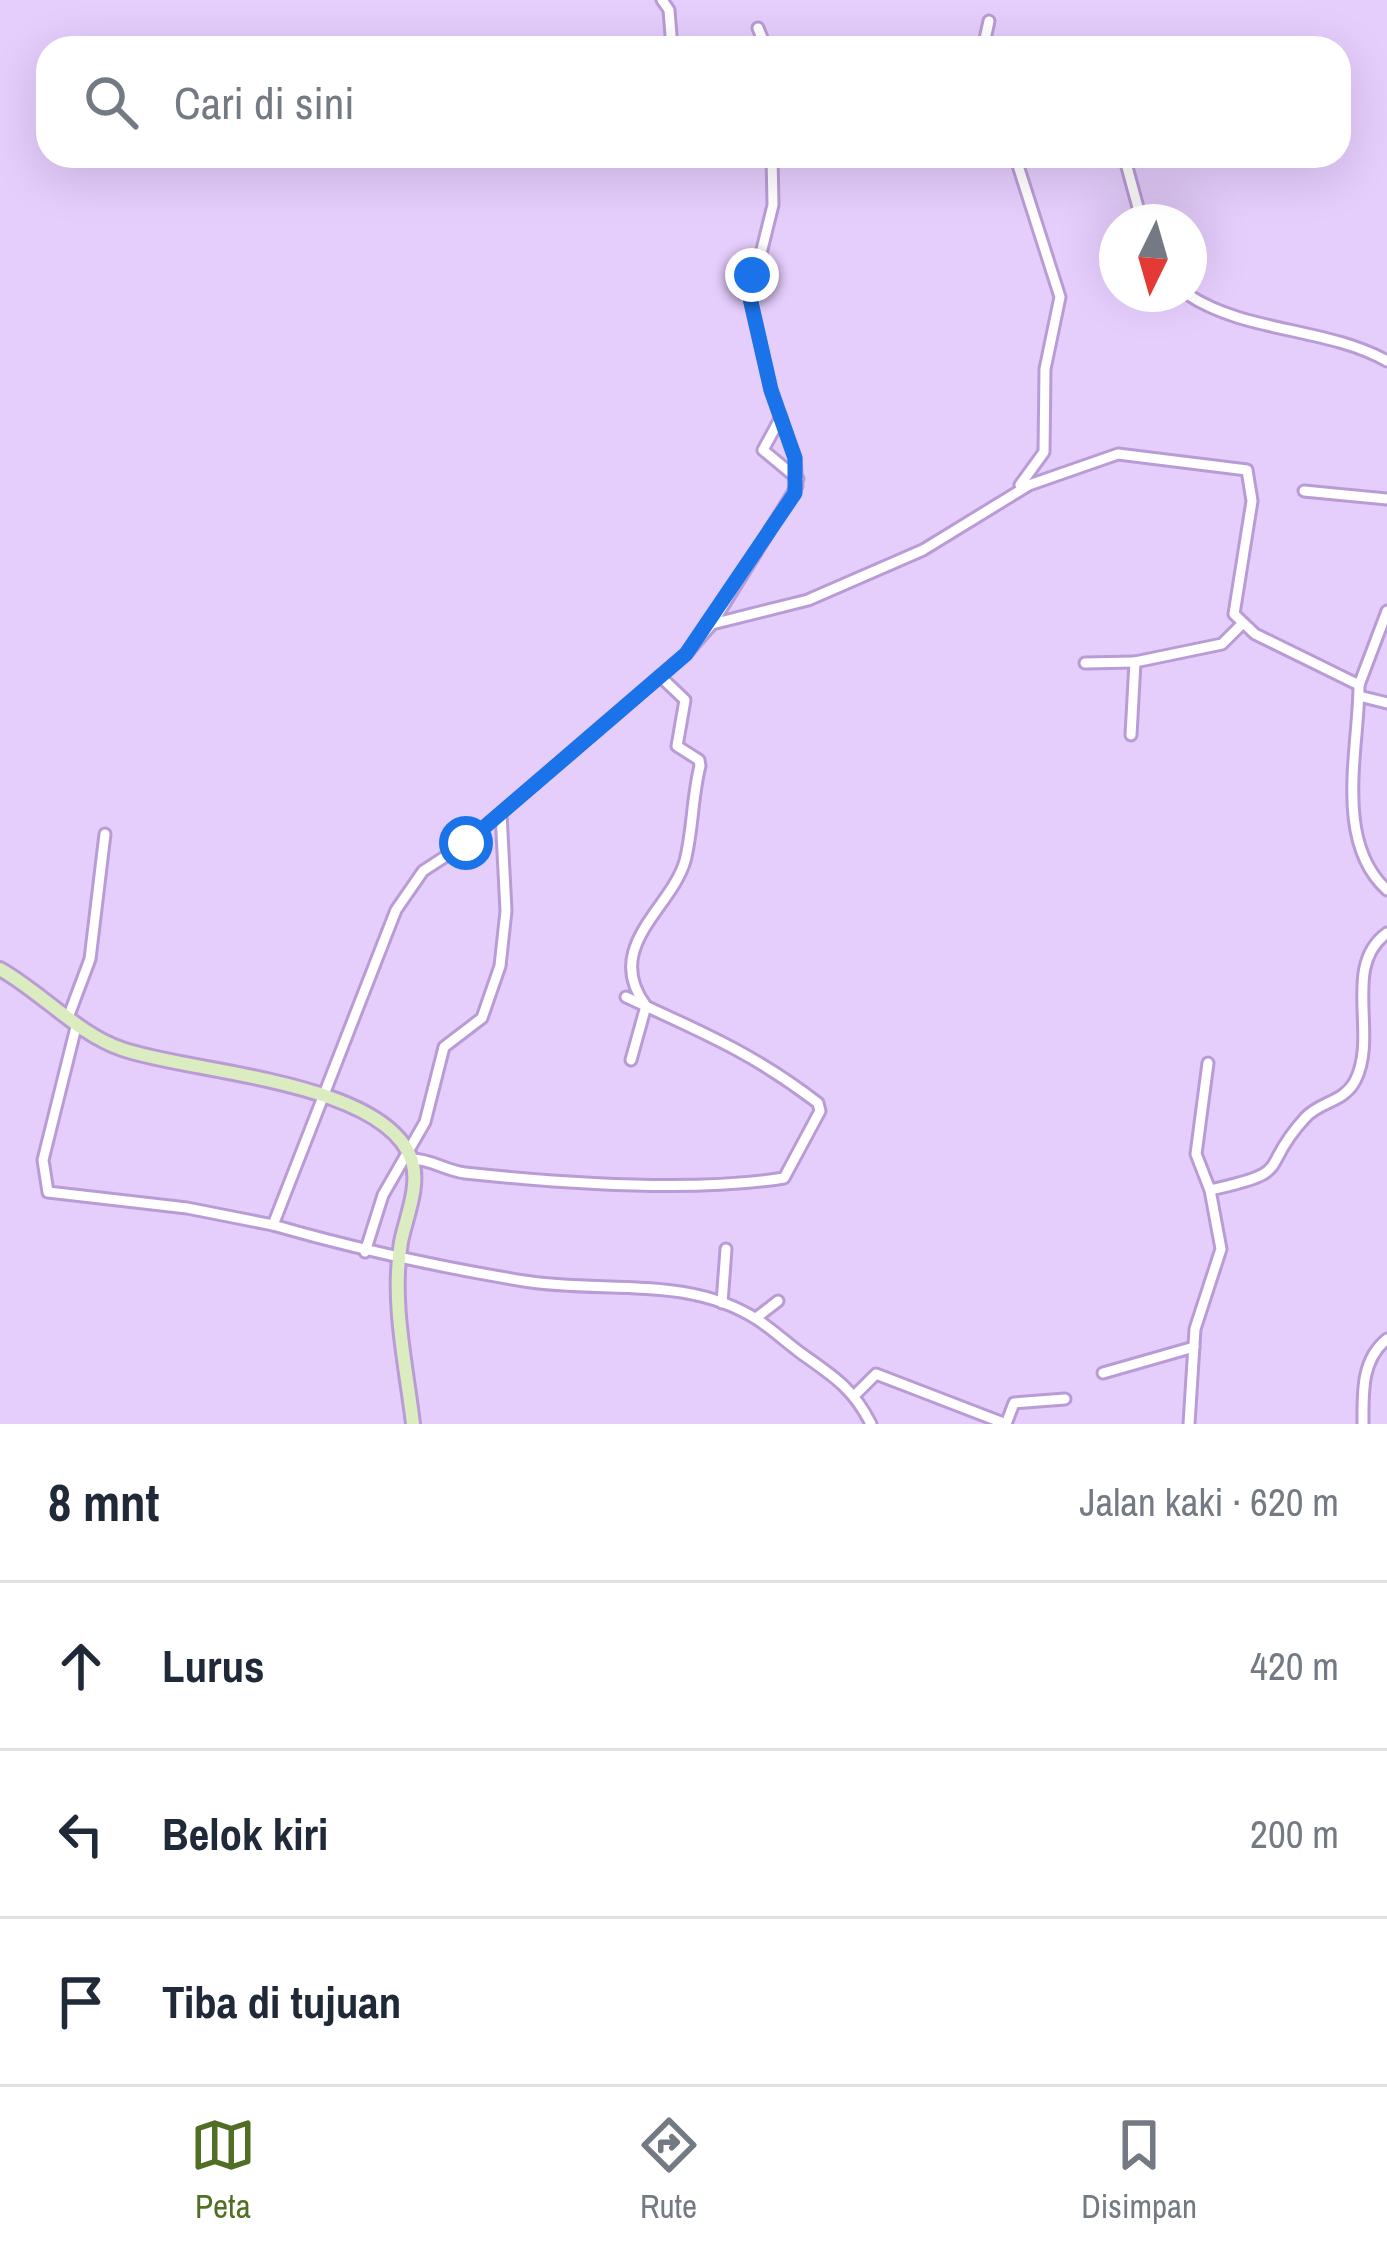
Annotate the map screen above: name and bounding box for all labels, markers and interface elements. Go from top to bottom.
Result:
search box [36,36,1351,168]
icon: search [78,69,144,135]
text: Cari di sini [174,72,355,133]
north arrow [1099,204,1207,312]
route end [725,248,779,302]
route start [439,816,493,870]
text: 8 mnt [48,1468,160,1537]
text: Jalan kaki · 620 m [1079,1476,1339,1528]
icon: ahead [48,1633,114,1699]
text: Lurus [162,1635,265,1696]
text: 420 m [1250,1640,1339,1692]
icon: left [48,1801,114,1867]
text: Belok kiri [162,1803,328,1864]
text: 200 m [1250,1808,1339,1860]
icon: arrive [48,1969,114,2035]
text: Tiba di tujuan [162,1971,401,2032]
tab: Peta [190,2112,256,2228]
tab: Rute [636,2112,702,2228]
tab: Disimpan [1081,2112,1197,2228]

